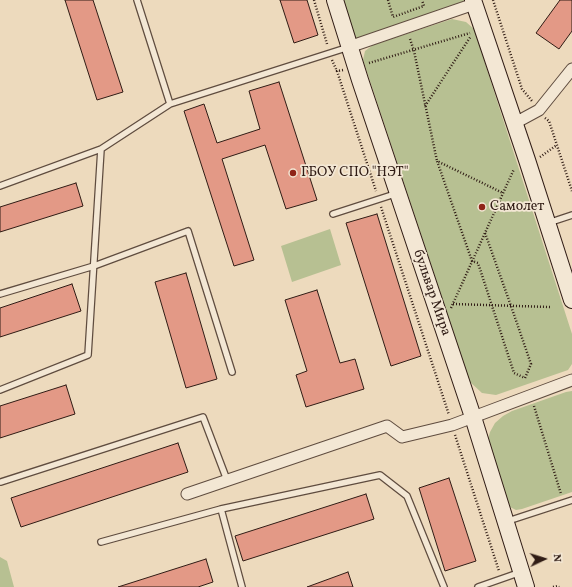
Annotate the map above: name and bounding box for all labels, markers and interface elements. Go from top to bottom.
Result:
place label: ГБОУ СПО "НЭТ" [301,165,409,181]
marker: ГБОУ СПО "НЭТ" [288,168,298,178]
place label: Самолет [490,199,544,215]
marker: Самолет [477,202,487,212]
street label: бульвар Мира [408,248,454,338]
north arrow [524,539,564,579]
text: N [549,554,564,563]

